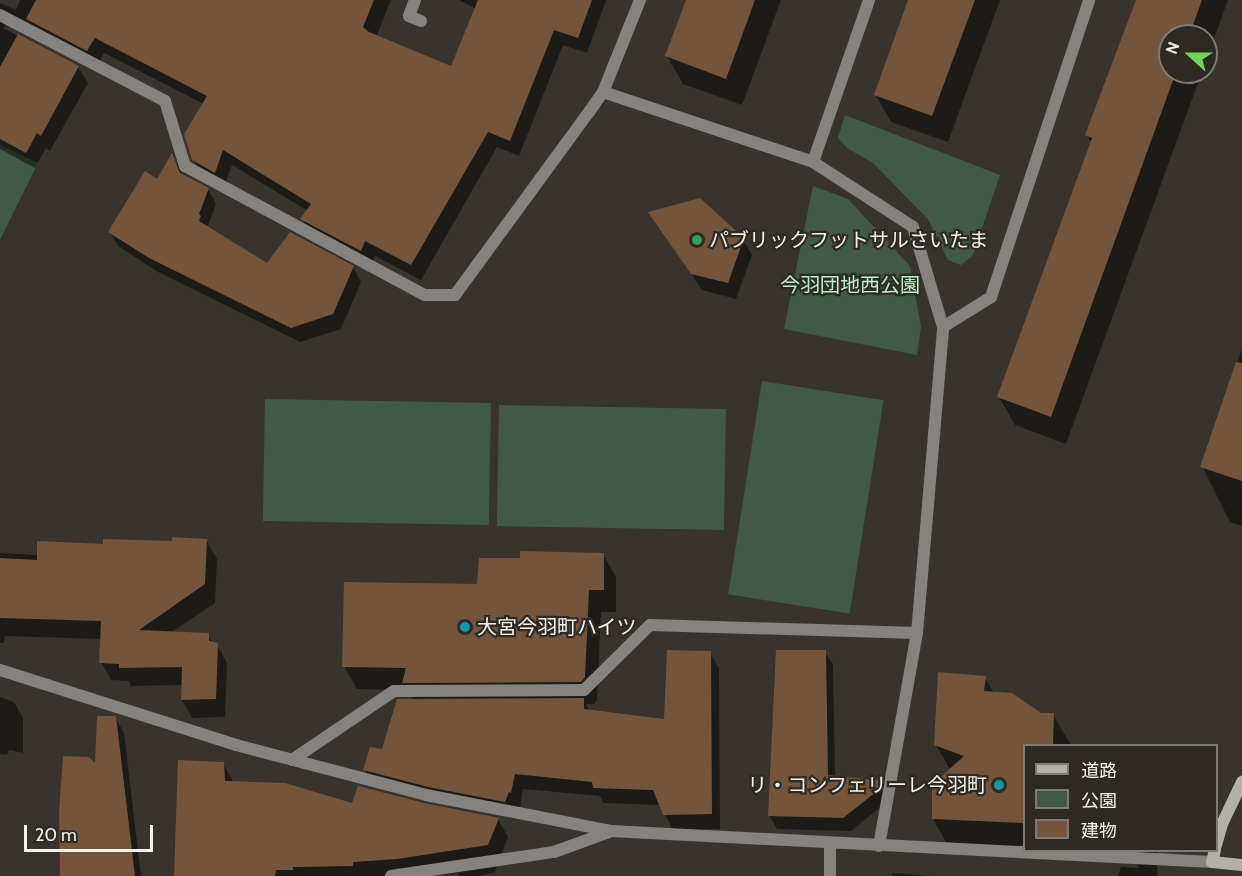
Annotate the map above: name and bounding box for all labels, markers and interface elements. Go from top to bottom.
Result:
north arrow [1158,24,1218,84]
text: N [1162,39,1183,57]
place label: パブリックフットサルさいたま [709,228,989,252]
marker: パブリックフットサルさいたま [690,233,704,247]
park label: 今羽団地西公園 [780,273,920,297]
place label: 大宮今羽町ハイツ [477,615,637,639]
marker: 大宮今羽町ハイツ [458,620,472,634]
legend [1023,744,1218,852]
text: 道路 [1081,760,1117,782]
place label: リ・コンフェリーレ今羽町 [747,773,987,797]
marker: リ・コンフェリーレ今羽町 [992,778,1006,792]
text: 公園 [1081,790,1117,812]
scale bar [27,813,156,851]
text: 建物 [1081,820,1117,842]
text: 20 m [35,824,77,846]

